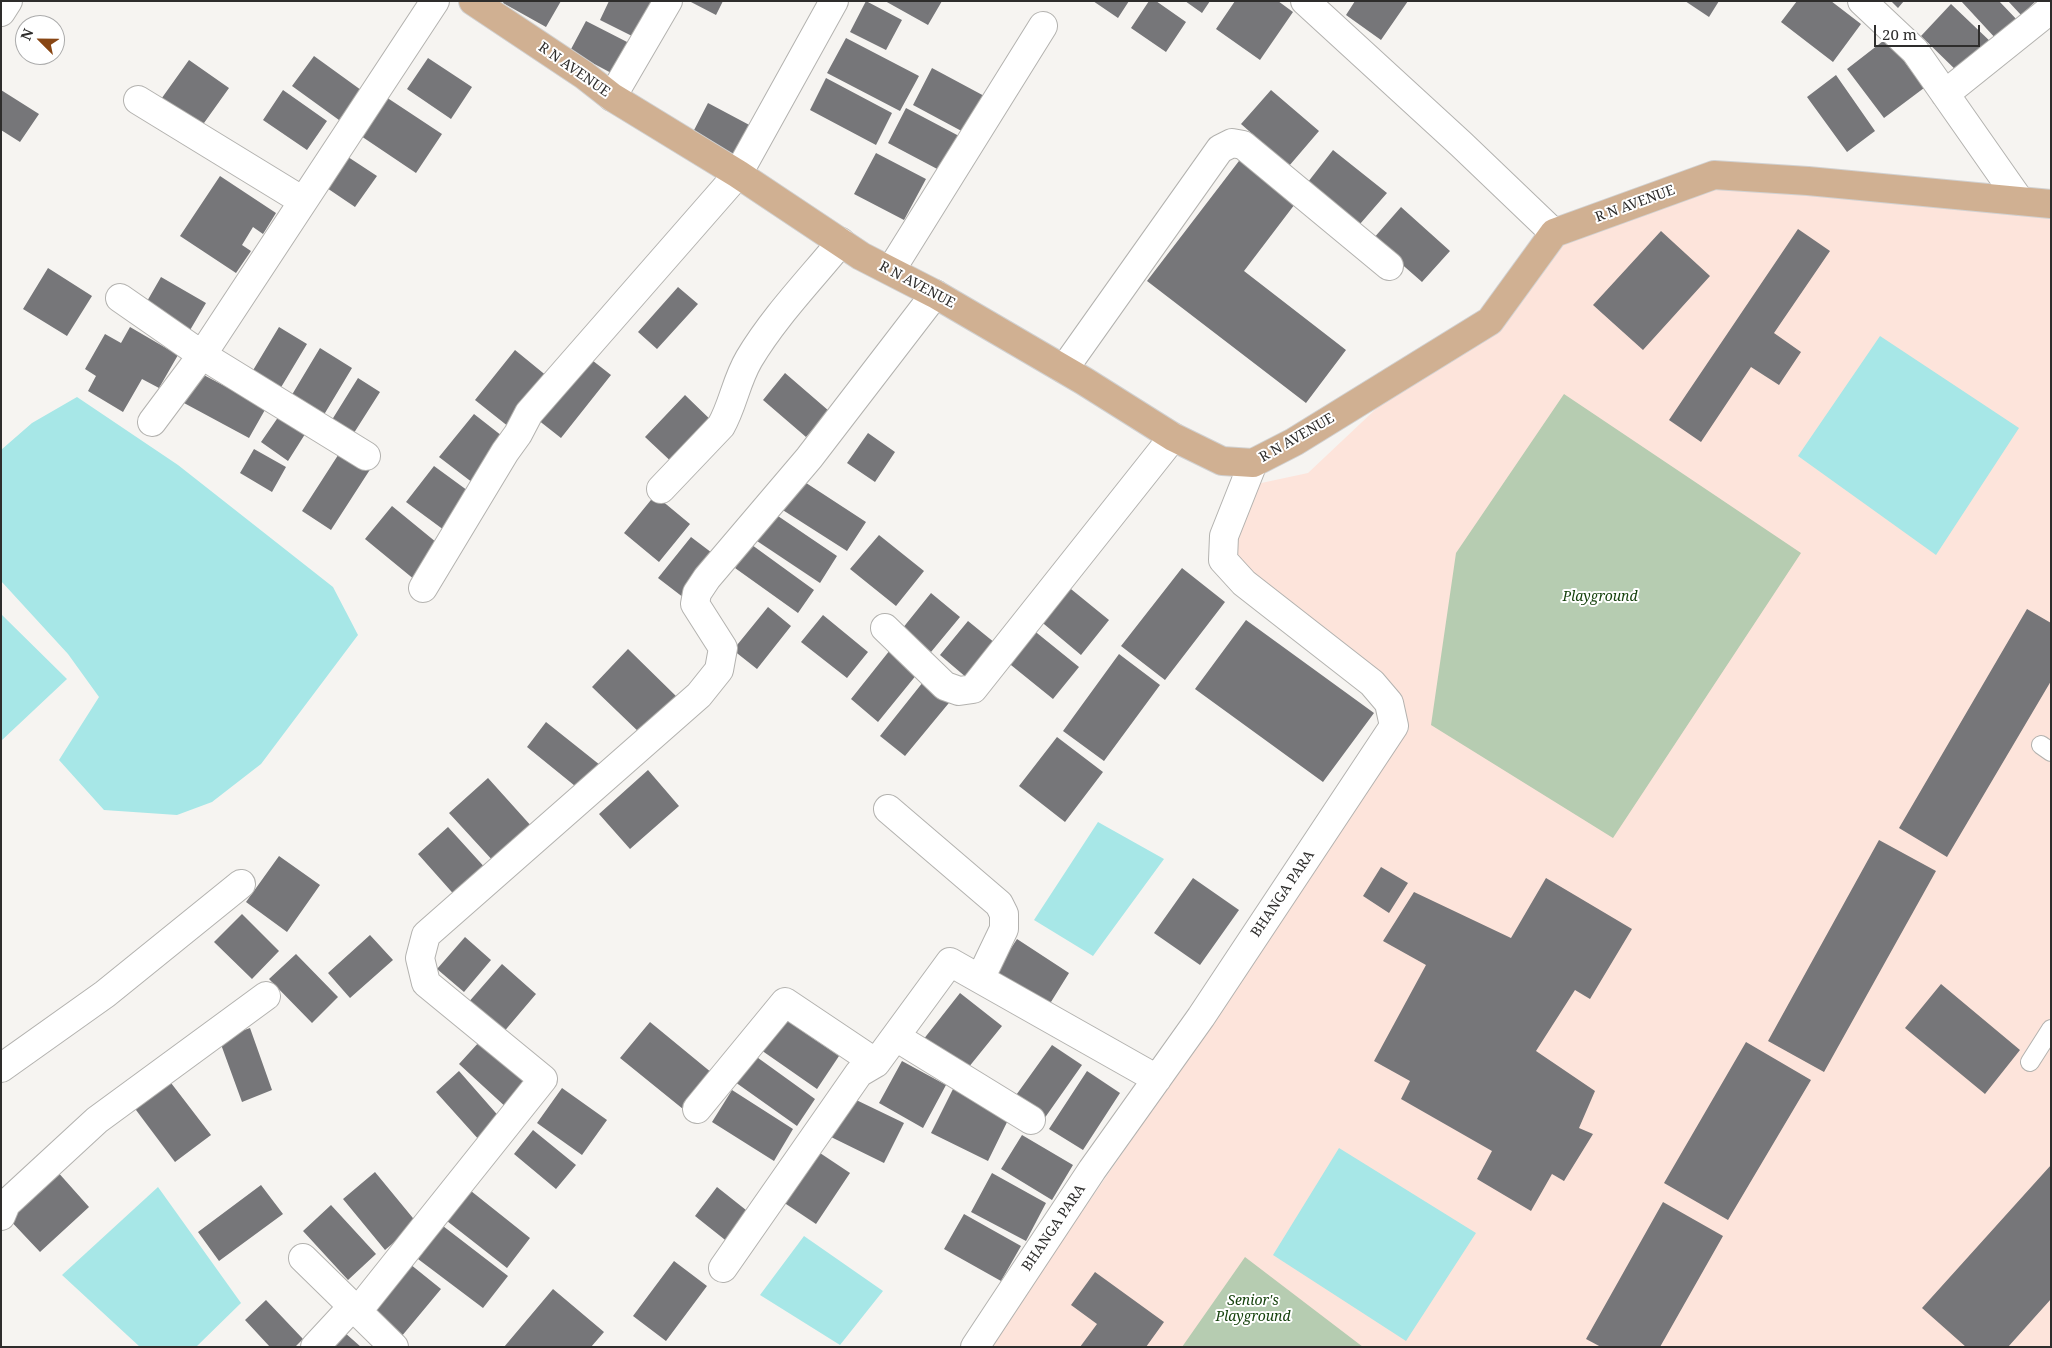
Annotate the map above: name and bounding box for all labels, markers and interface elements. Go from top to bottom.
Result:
north arrow [15,15,65,65]
scale bar [1877,15,1983,47]
text: 20 m [1882,24,1917,44]
text: N [16,26,38,43]
street label: R N AVENUE [535,39,613,101]
street label: R N AVENUE [1593,182,1677,226]
street label: R N AVENUE [876,258,958,312]
street label: R N AVENUE [1257,410,1337,466]
park label: Playground [1562,589,1638,605]
street label: BHANGA PARA [1248,847,1318,941]
street label: BHANGA PARA [1019,1181,1089,1275]
park label: Senior's Playground [1215,1293,1291,1325]

